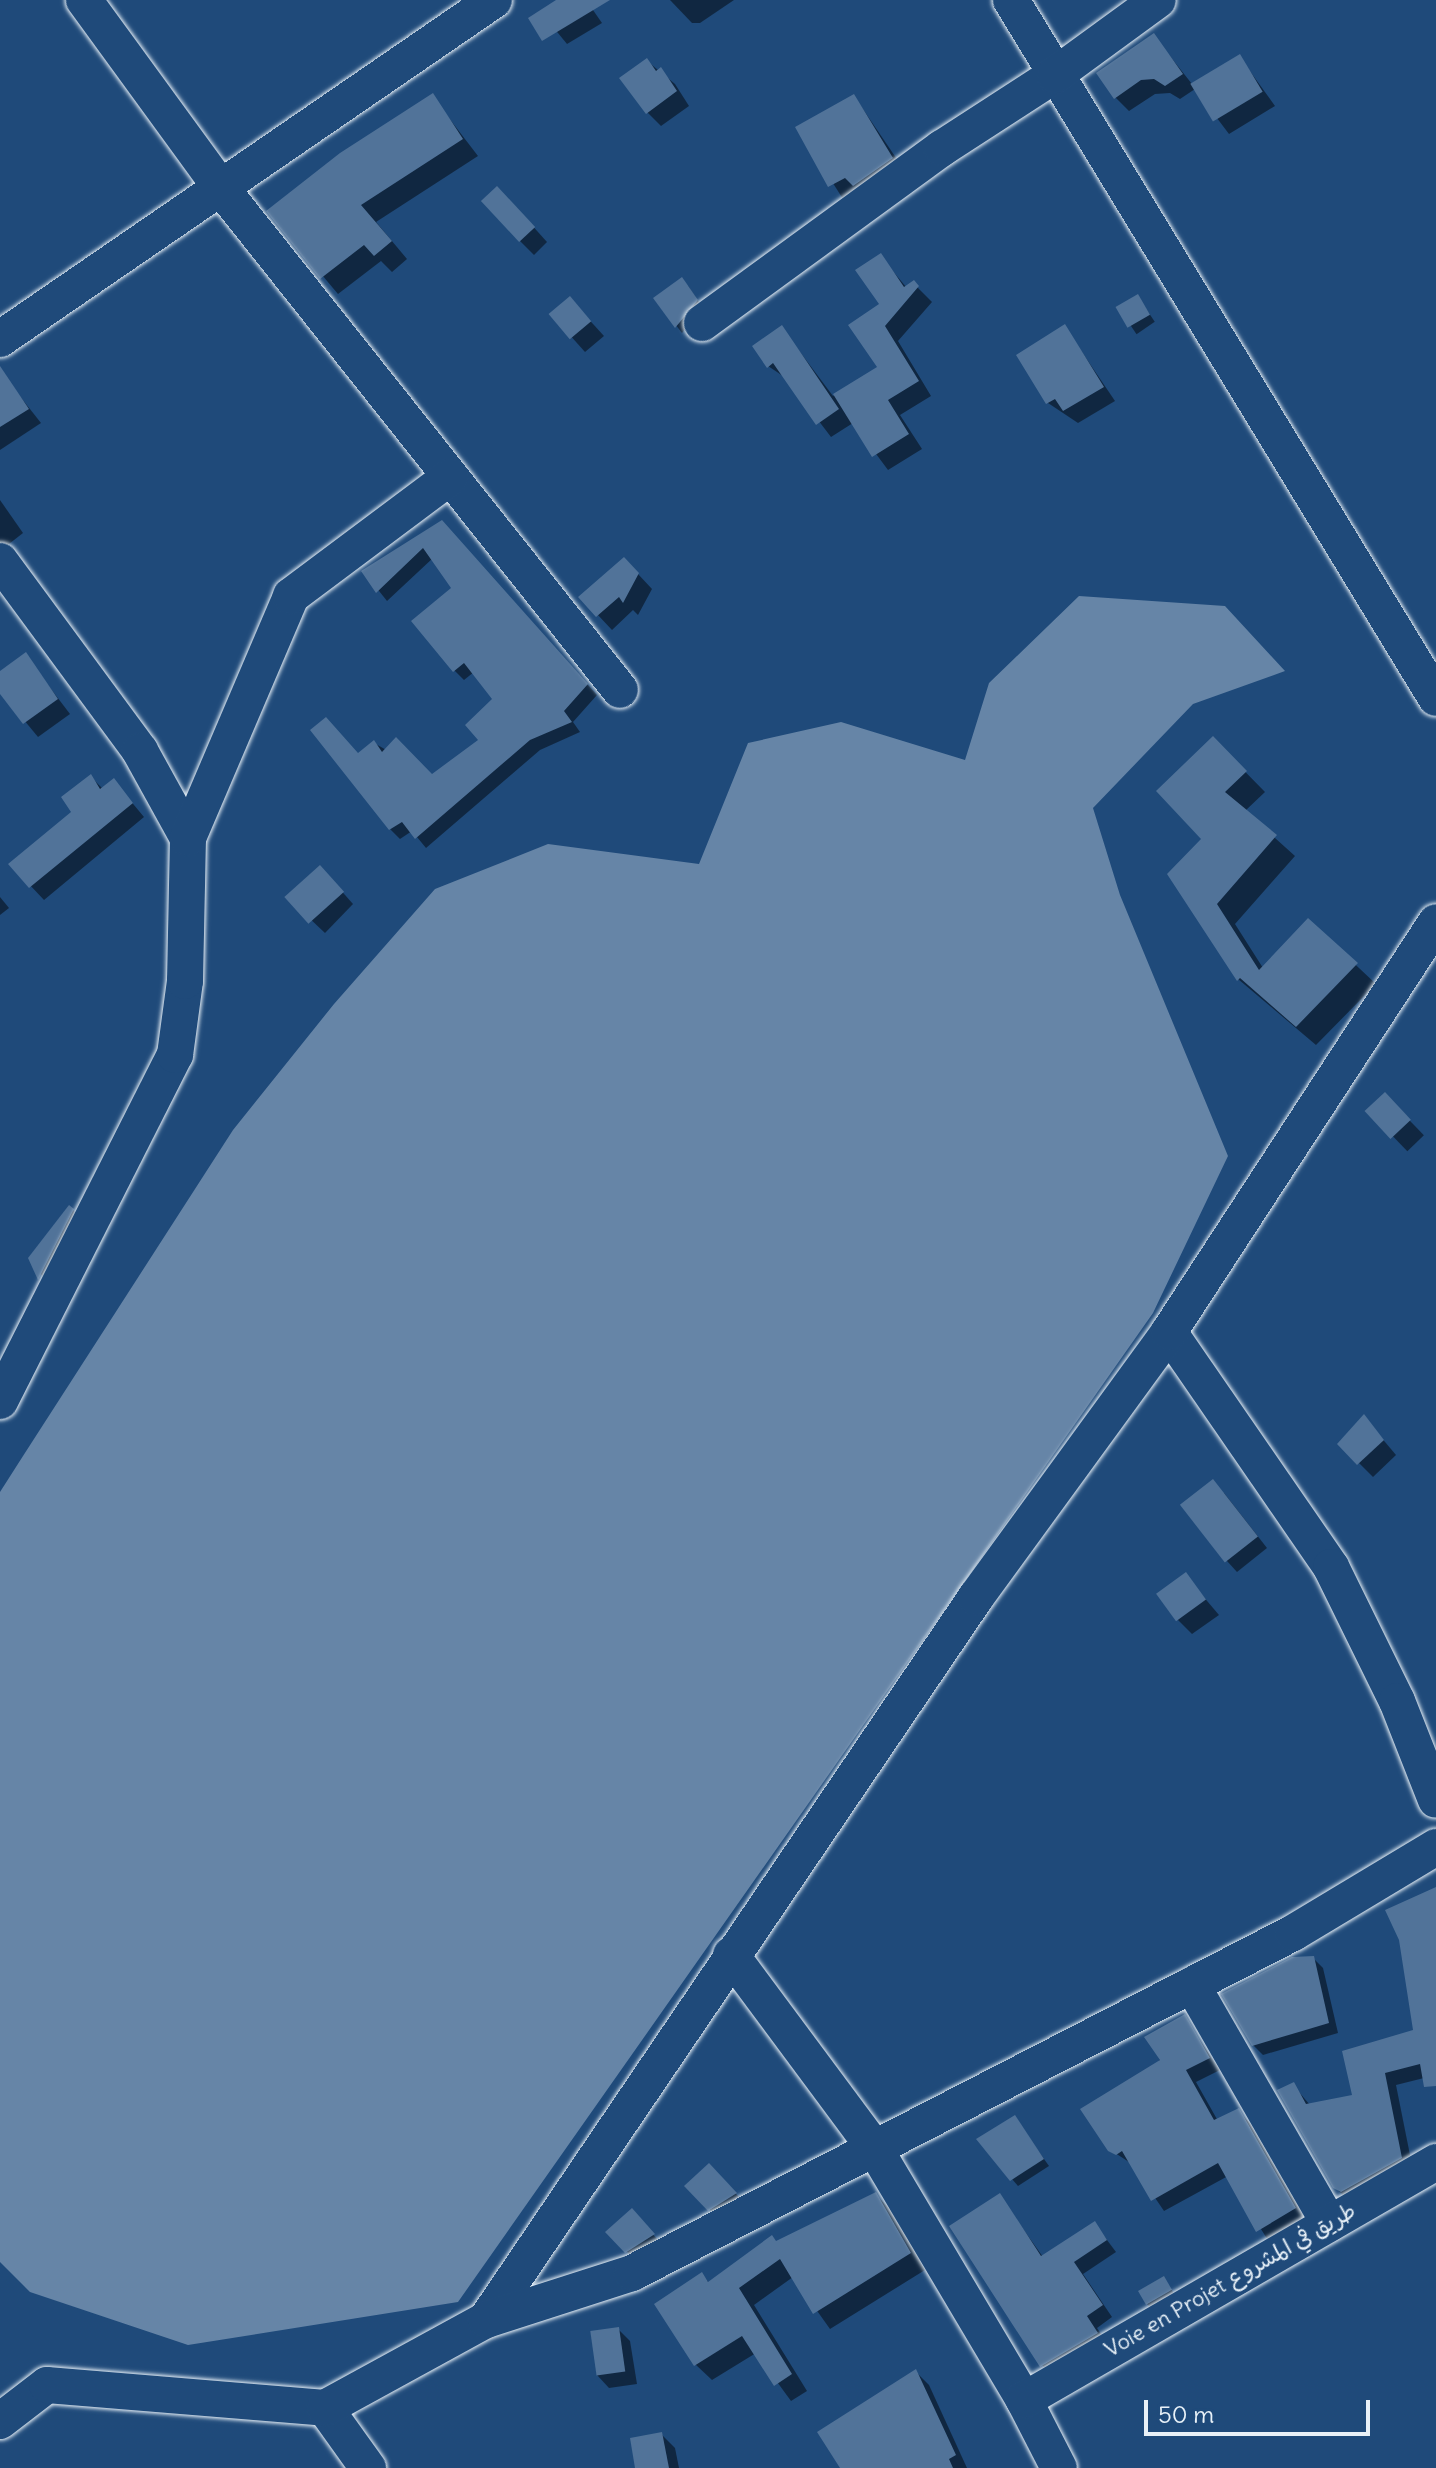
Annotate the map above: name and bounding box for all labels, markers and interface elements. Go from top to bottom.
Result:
street label: Voie en Projet طريق في المشروع [1100,2197,1360,2363]
scale bar [1148,2384,1374,2434]
text: 50 m [1158,2399,1214,2429]

